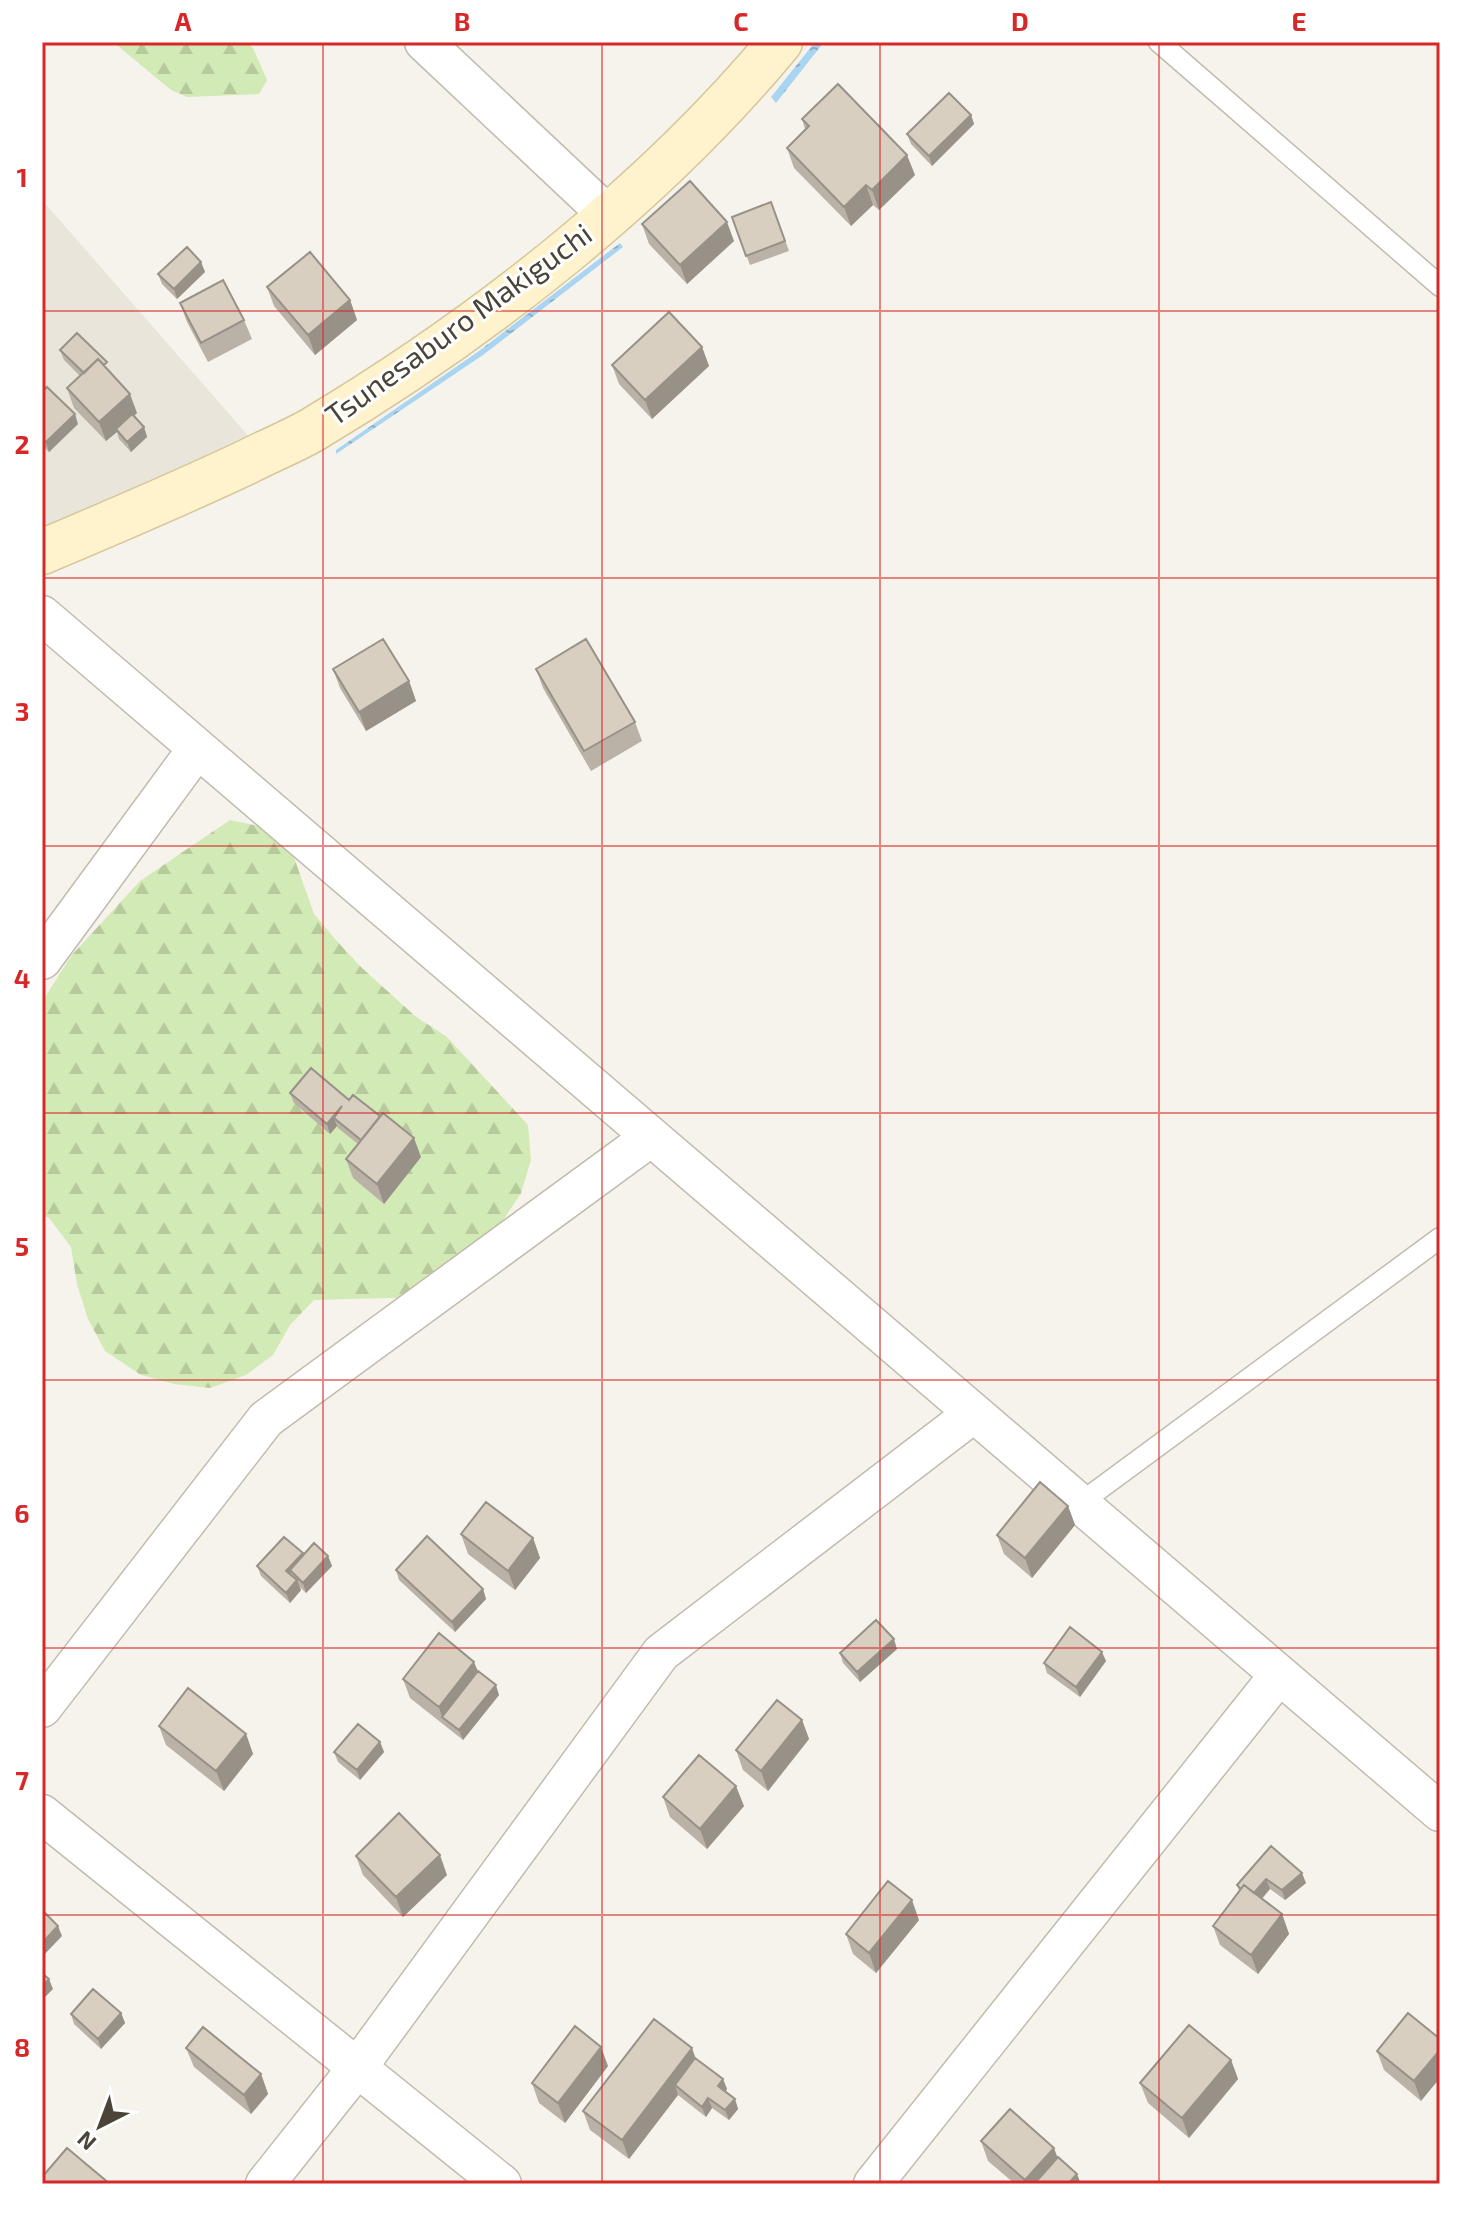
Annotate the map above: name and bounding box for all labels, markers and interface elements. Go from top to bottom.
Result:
text: A [175,5,192,36]
text: B [454,5,470,36]
text: C [733,5,749,36]
text: D [1011,5,1029,36]
text: E [1291,5,1307,36]
text: 1 [16,161,28,192]
street label: Tsunesaburo Makiguchi [318,215,598,432]
text: 2 [14,428,30,459]
text: 3 [15,695,29,726]
text: 4 [14,962,30,993]
text: 5 [15,1230,29,1261]
text: 6 [14,1497,30,1528]
text: 7 [15,1764,29,1795]
text: 8 [14,2031,30,2062]
north arrow [60,2086,140,2166]
text: N [71,2127,101,2157]

